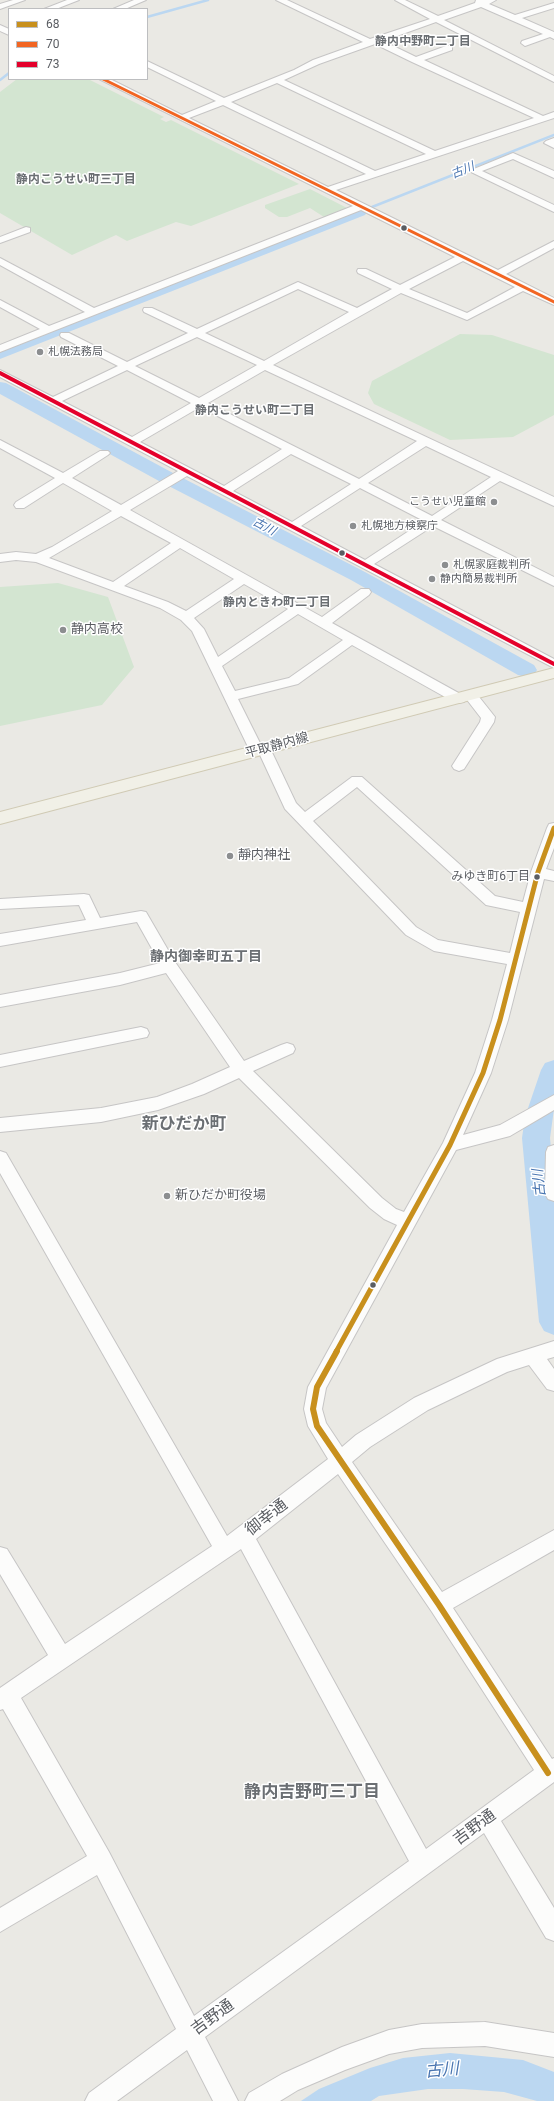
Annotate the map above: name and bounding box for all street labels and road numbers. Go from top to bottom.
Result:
street label: 平取静内線 [244,730,310,762]
street label: 御幸通 [242,1496,292,1540]
street label: 吉野通 [450,1806,500,1850]
street label: 吉野通 [188,1996,238,2040]

